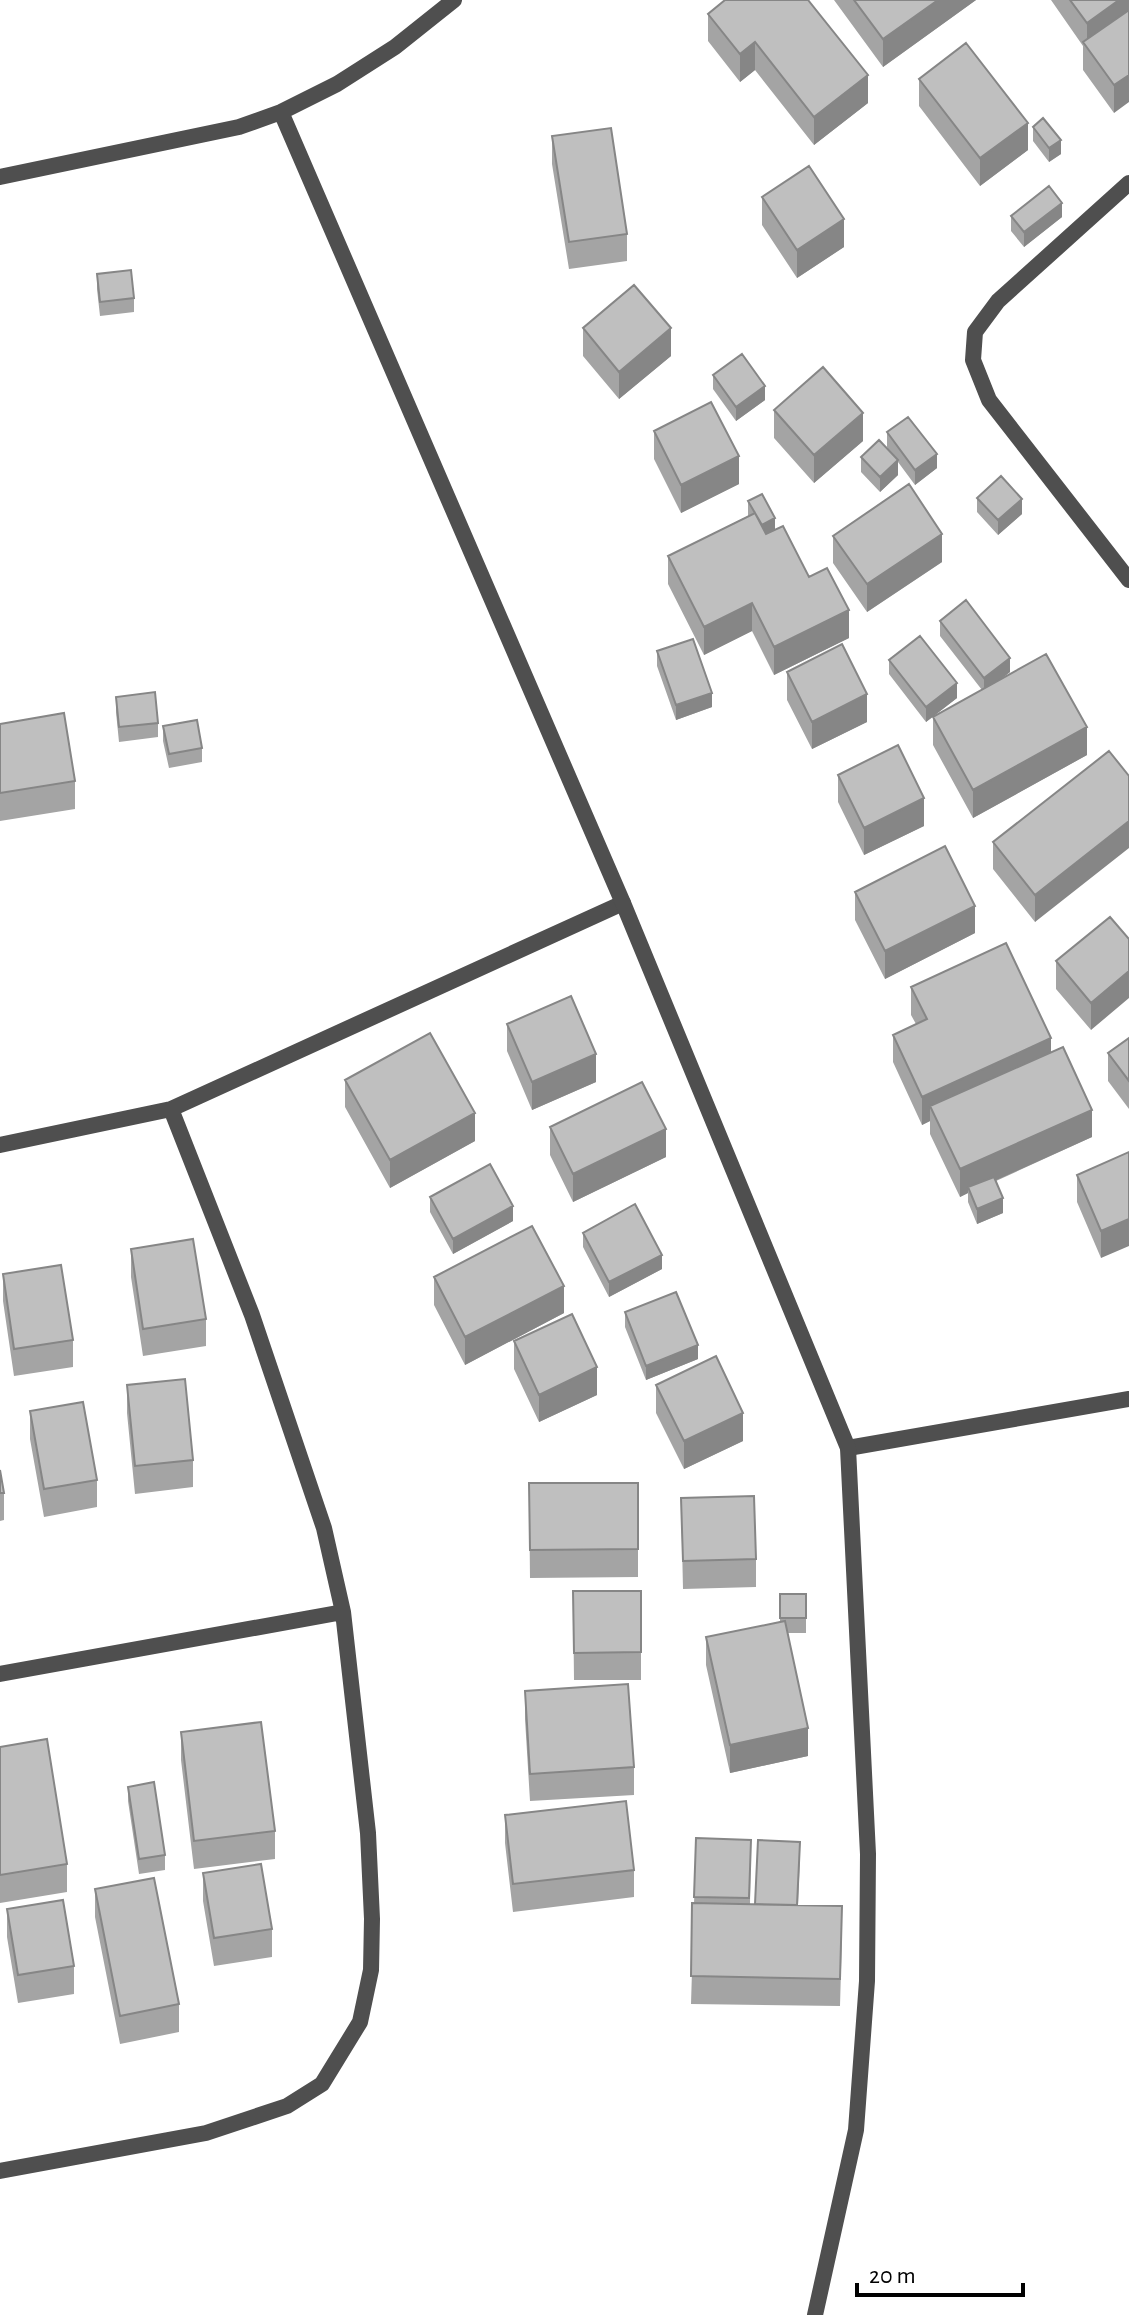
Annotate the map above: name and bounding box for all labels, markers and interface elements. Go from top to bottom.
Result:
scale bar [857,2247,1023,2297]
text: 20 m [869,2264,916,2288]

